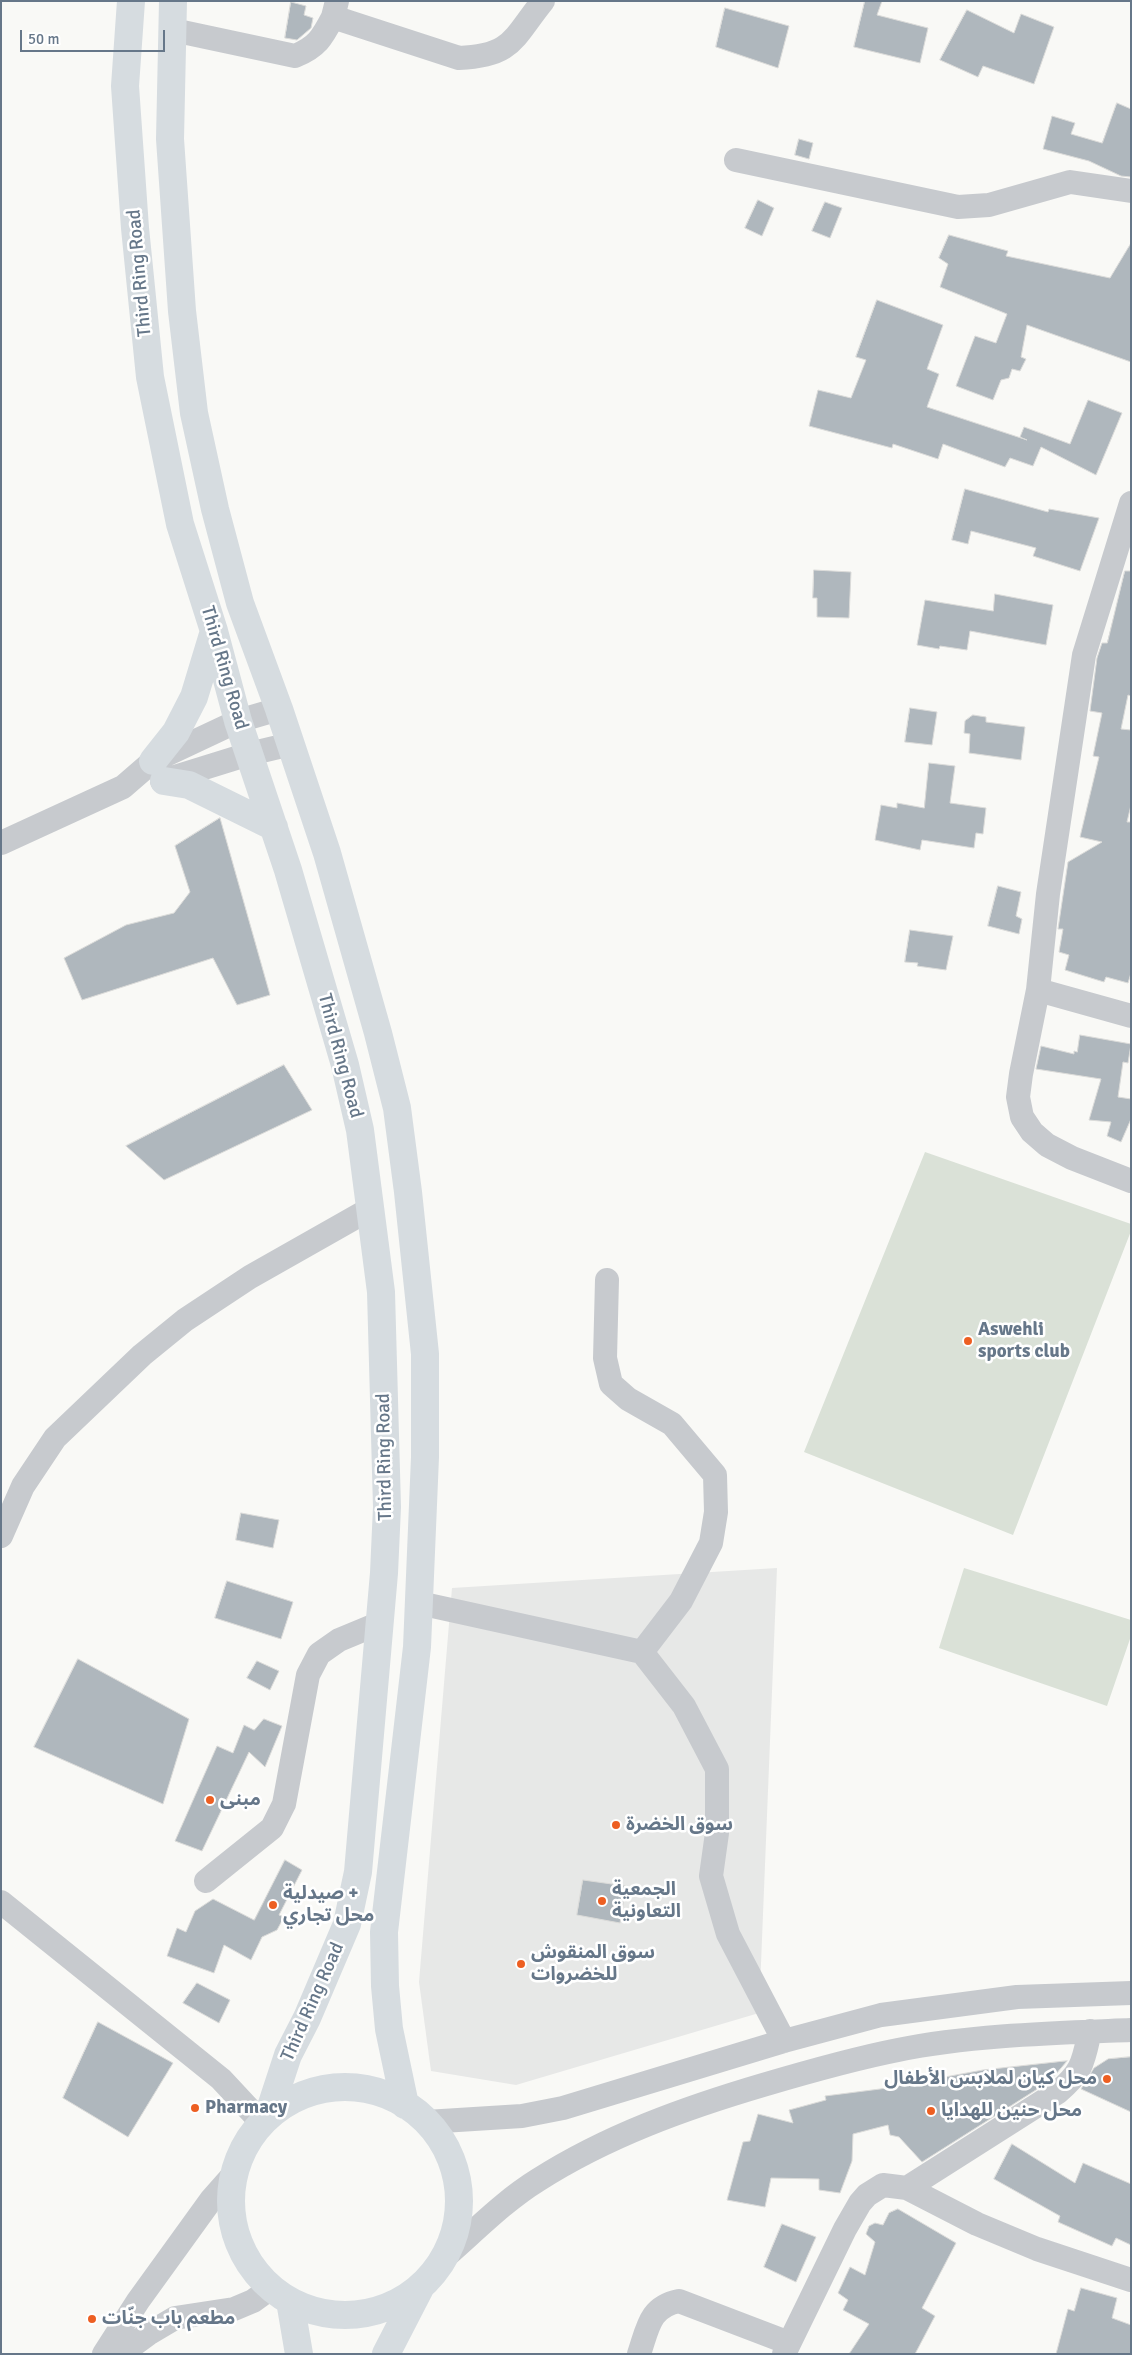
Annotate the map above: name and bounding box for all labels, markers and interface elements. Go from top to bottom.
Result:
scale bar [22,20,168,52]
text: 50 m [28,30,59,48]
street label: Third Ring Road [123,208,157,338]
street label: Third Ring Road [195,603,253,733]
street label: Third Ring Road [312,991,368,1121]
place label: Aswehli sports club [978,1319,1070,1363]
marker: Aswehli sports club [962,1335,974,1347]
street label: Third Ring Road [372,1393,398,1521]
place label: مبنى [220,1789,261,1811]
marker: مبنى [204,1794,216,1806]
place label: سوق الخضرة [626,1814,733,1836]
marker: سوق الخضرة [610,1819,622,1831]
place label: الجمعية التعاونية [612,1879,681,1923]
place label: صيدلية + محل تجاري [283,1883,374,1927]
marker: الجمعية التعاونية [596,1895,608,1907]
marker: صيدلية + محل تجاري [267,1899,279,1911]
street label: Third Ring Road [277,1939,349,2065]
place label: سوق المنقوش للخضروات [531,1942,655,1986]
marker: سوق المنقوش للخضروات [515,1958,527,1970]
place label: محل كيان لملابس الأطفال [884,2068,1097,2090]
marker: محل كيان لملابس الأطفال [1101,2073,1113,2085]
place label: Pharmacy [205,2097,287,2119]
place label: محل حنين للهدايا [941,2100,1082,2122]
marker: Pharmacy [189,2102,201,2114]
marker: محل حنين للهدايا [925,2105,937,2117]
place label: مطعم باب جنّات [102,2308,235,2330]
marker: مطعم باب جنّات [86,2313,98,2325]

